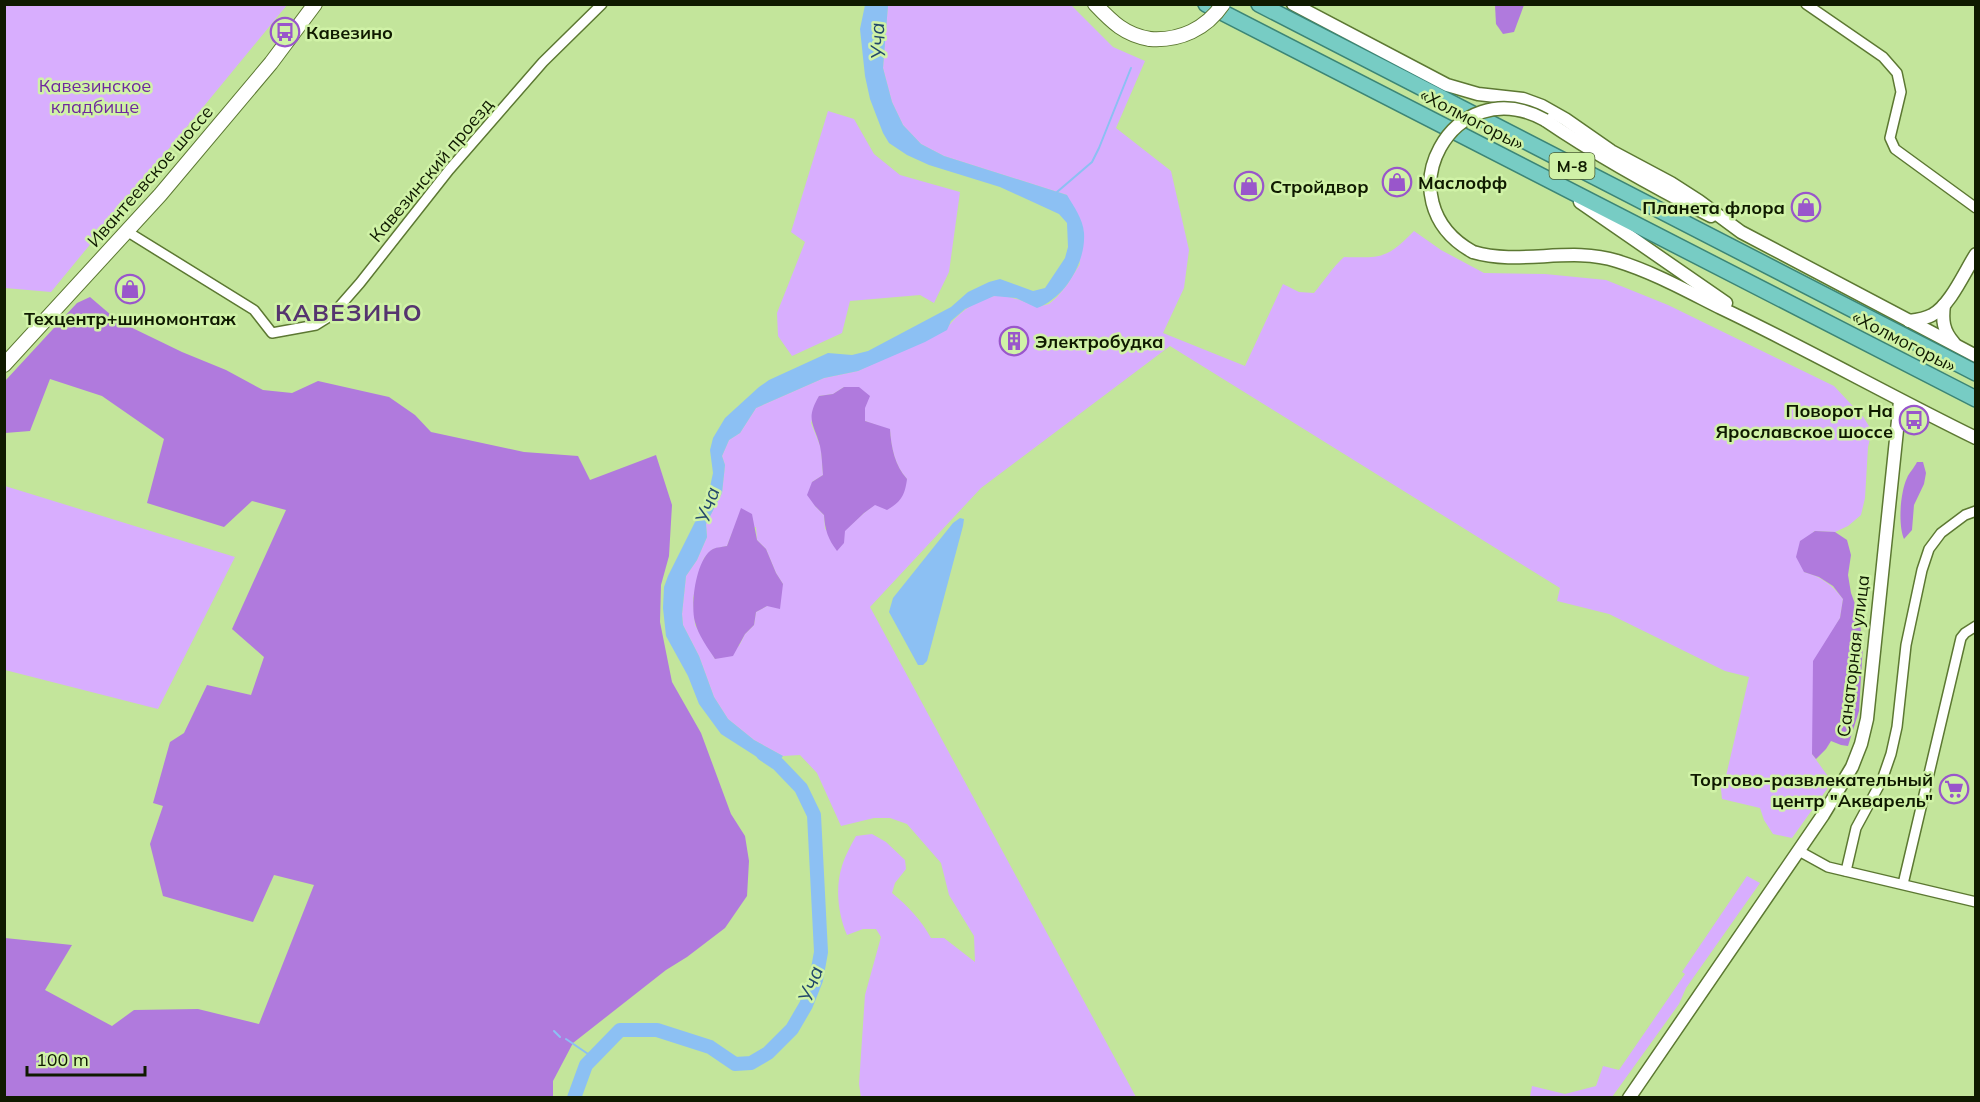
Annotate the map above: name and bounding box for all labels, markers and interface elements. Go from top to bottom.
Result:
bus stop icon: Кавезино [269,16,301,48]
place label: Кавезино [306,21,393,44]
water label: Уча [864,22,890,60]
park label: Кавезинское кладбище [39,74,151,118]
street label: «Холмогоры» [1416,83,1528,155]
street label: Кавезинский проезд [364,93,498,247]
street label: Ивантеевское шоссе [82,100,218,252]
road number: М-8 [1550,153,1594,179]
shop icon: Маслофф [1381,166,1413,198]
shop icon: Стройдвор [1233,170,1265,202]
place label: Маслофф [1418,171,1507,194]
place label: Стройдвор [1270,175,1369,198]
shop icon: Планета флора [1790,191,1822,223]
place label: Планета флора [1642,196,1785,219]
shop icon: Техцентр+шиномонтаж [114,273,146,305]
district label: КАВЕЗИНО [275,297,423,327]
street label: «Холмогоры» [1848,305,1960,377]
place label: Техцентр+шиномонтаж [24,307,237,330]
building icon: Электробудка [998,325,1030,357]
place label: Электробудка [1035,330,1163,353]
place label: Поворот На Ярославское шоссе [1715,399,1893,443]
bus stop icon: Поворот На Ярославское шоссе [1898,404,1930,436]
water label: Уча [689,484,725,526]
street label: Санаторная улица [1832,574,1874,738]
place label: Торгово-развлекательный центр "Акварель" [1690,768,1933,812]
supermarket icon: Торгово-развлекательный центр "Акварель" [1938,773,1970,805]
water label: Уча [792,962,828,1006]
scale bar [27,1039,146,1077]
text: 100 m [36,1048,89,1071]

